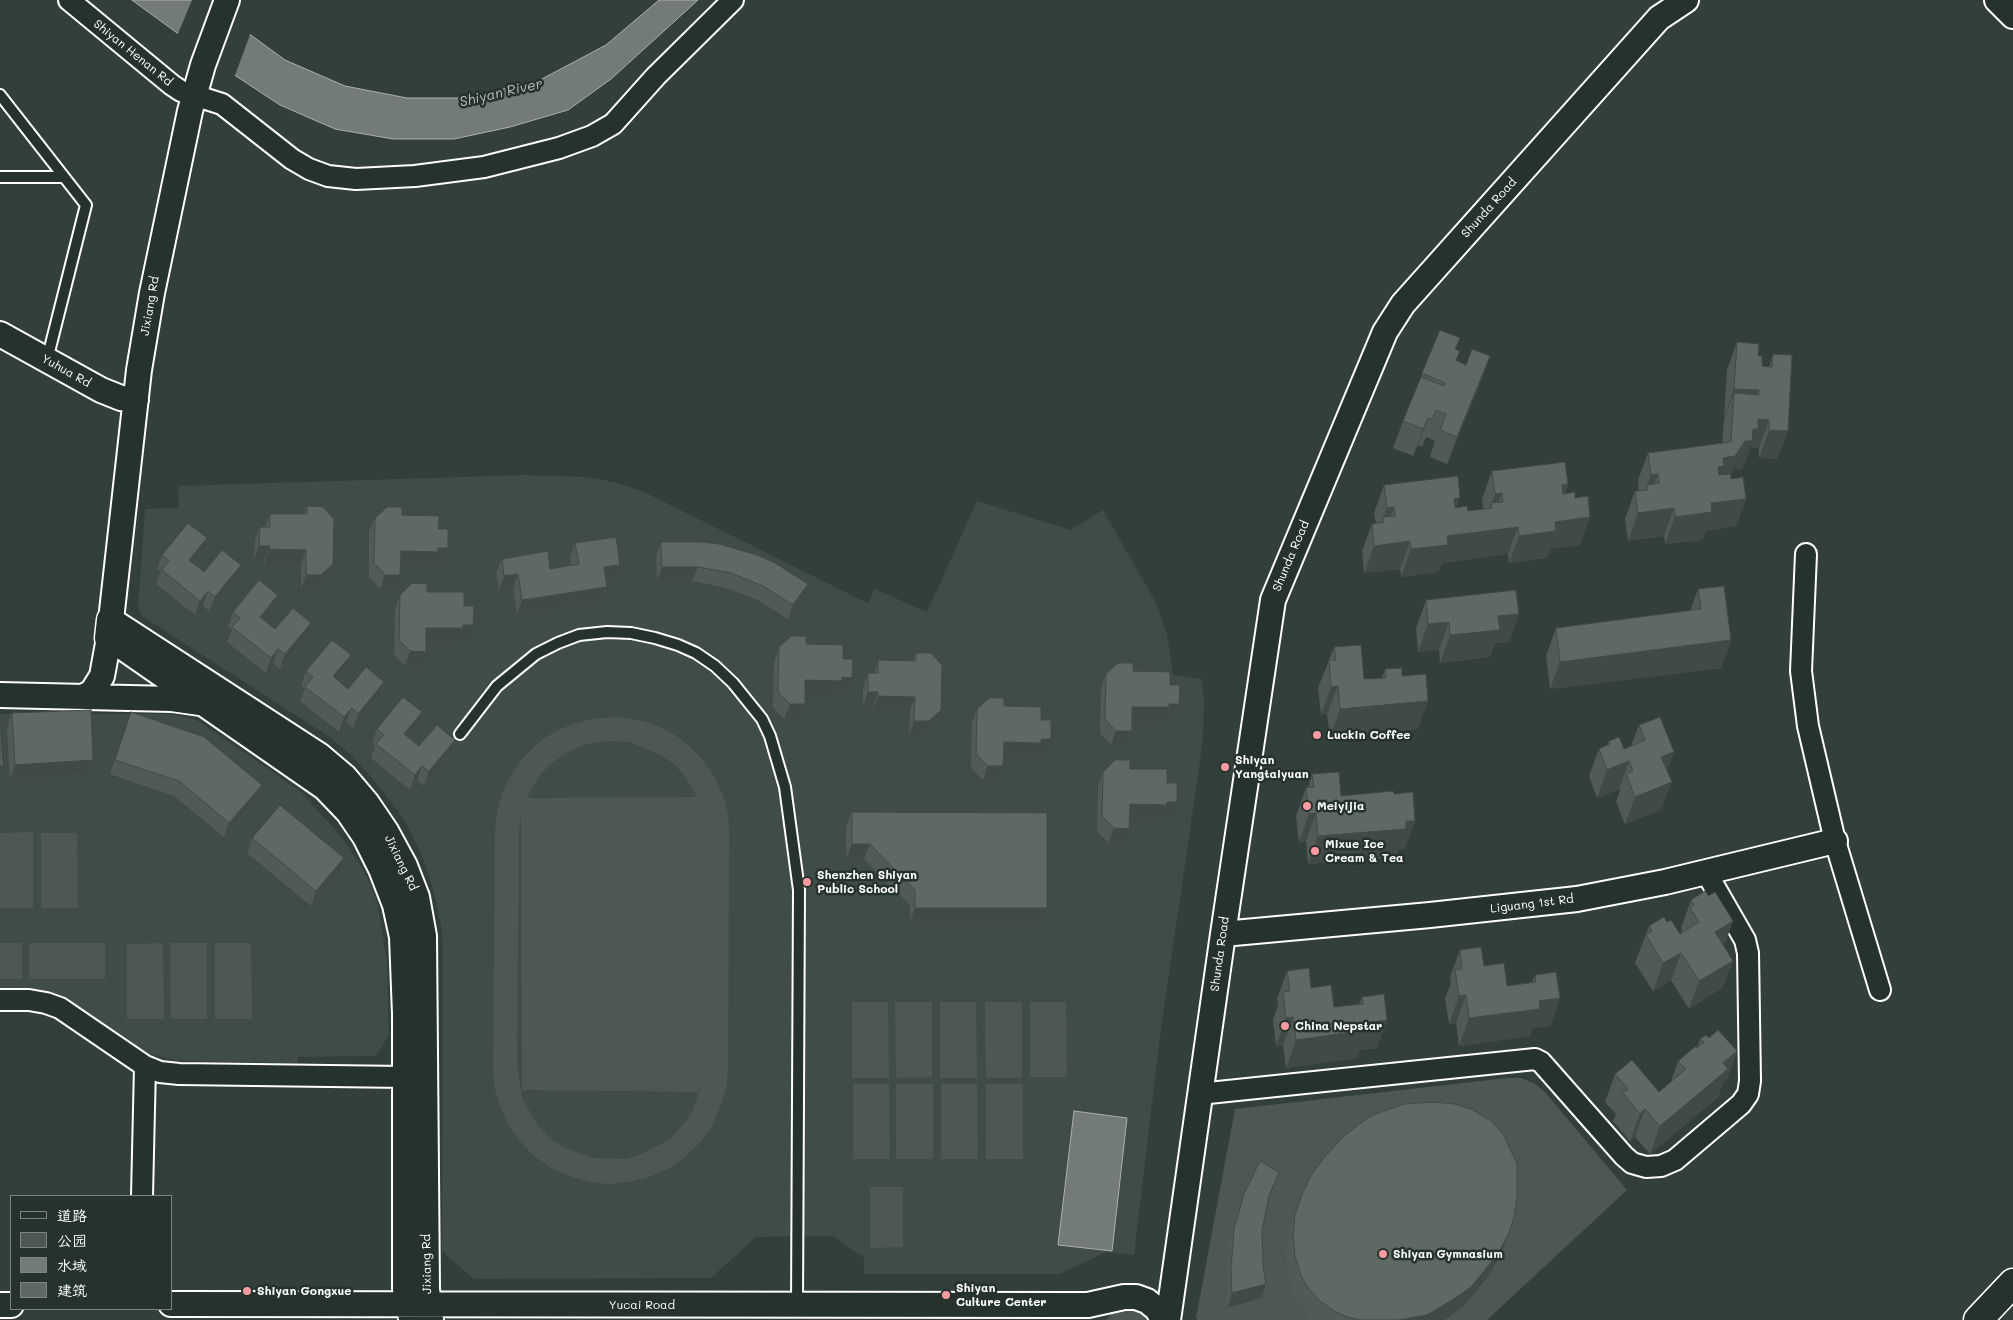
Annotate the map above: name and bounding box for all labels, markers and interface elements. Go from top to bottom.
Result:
street label: Shiyan Henan Rd [91,17,175,89]
water label: Shiyan River [458,75,544,111]
street label: Shunda Road [1458,175,1520,241]
street label: Jixiang Rd [138,275,162,337]
street label: Yuhua Rd [39,352,93,390]
street label: Shunda Road [1270,518,1312,594]
place label: Luckin Coffee [1327,728,1411,742]
marker: Luckin Coffee [1311,729,1323,741]
place label: Shiyan Yangtaiyuan [1235,753,1309,781]
marker: Shiyan Yangtaiyuan [1219,761,1231,773]
place label: Meiyijia [1317,799,1364,813]
marker: Meiyijia [1301,800,1313,812]
street label: Jixiang Rd [381,833,421,893]
place label: Mixue Ice Cream & Tea [1325,837,1403,865]
marker: Mixue Ice Cream & Tea [1309,845,1321,857]
place label: Shenzhen Shiyan Public School [817,868,917,896]
marker: Shenzhen Shiyan Public School [801,876,813,888]
street label: Liguang 1st Rd [1489,892,1575,916]
street label: Shunda Road [1208,916,1232,992]
place label: China Nepstar [1295,1019,1382,1033]
marker: China Nepstar [1279,1020,1291,1032]
legend [10,1195,172,1310]
text: 道路 [57,1205,87,1225]
text: 公园 [57,1230,87,1250]
street label: Jixiang Rd [419,1234,435,1294]
place label: Shiyan Gymnasium [1393,1247,1503,1261]
marker: Shiyan Gymnasium [1377,1248,1389,1260]
text: 水域 [57,1255,87,1275]
text: 建筑 [57,1280,87,1300]
place label: Shiyan Culture Center [956,1281,1047,1309]
place label: Shiyan Gongxue [257,1284,352,1298]
marker: Shiyan Gongxue [241,1285,253,1297]
marker: Shiyan Culture Center [940,1289,952,1301]
street label: Yucai Road [609,1298,675,1312]

